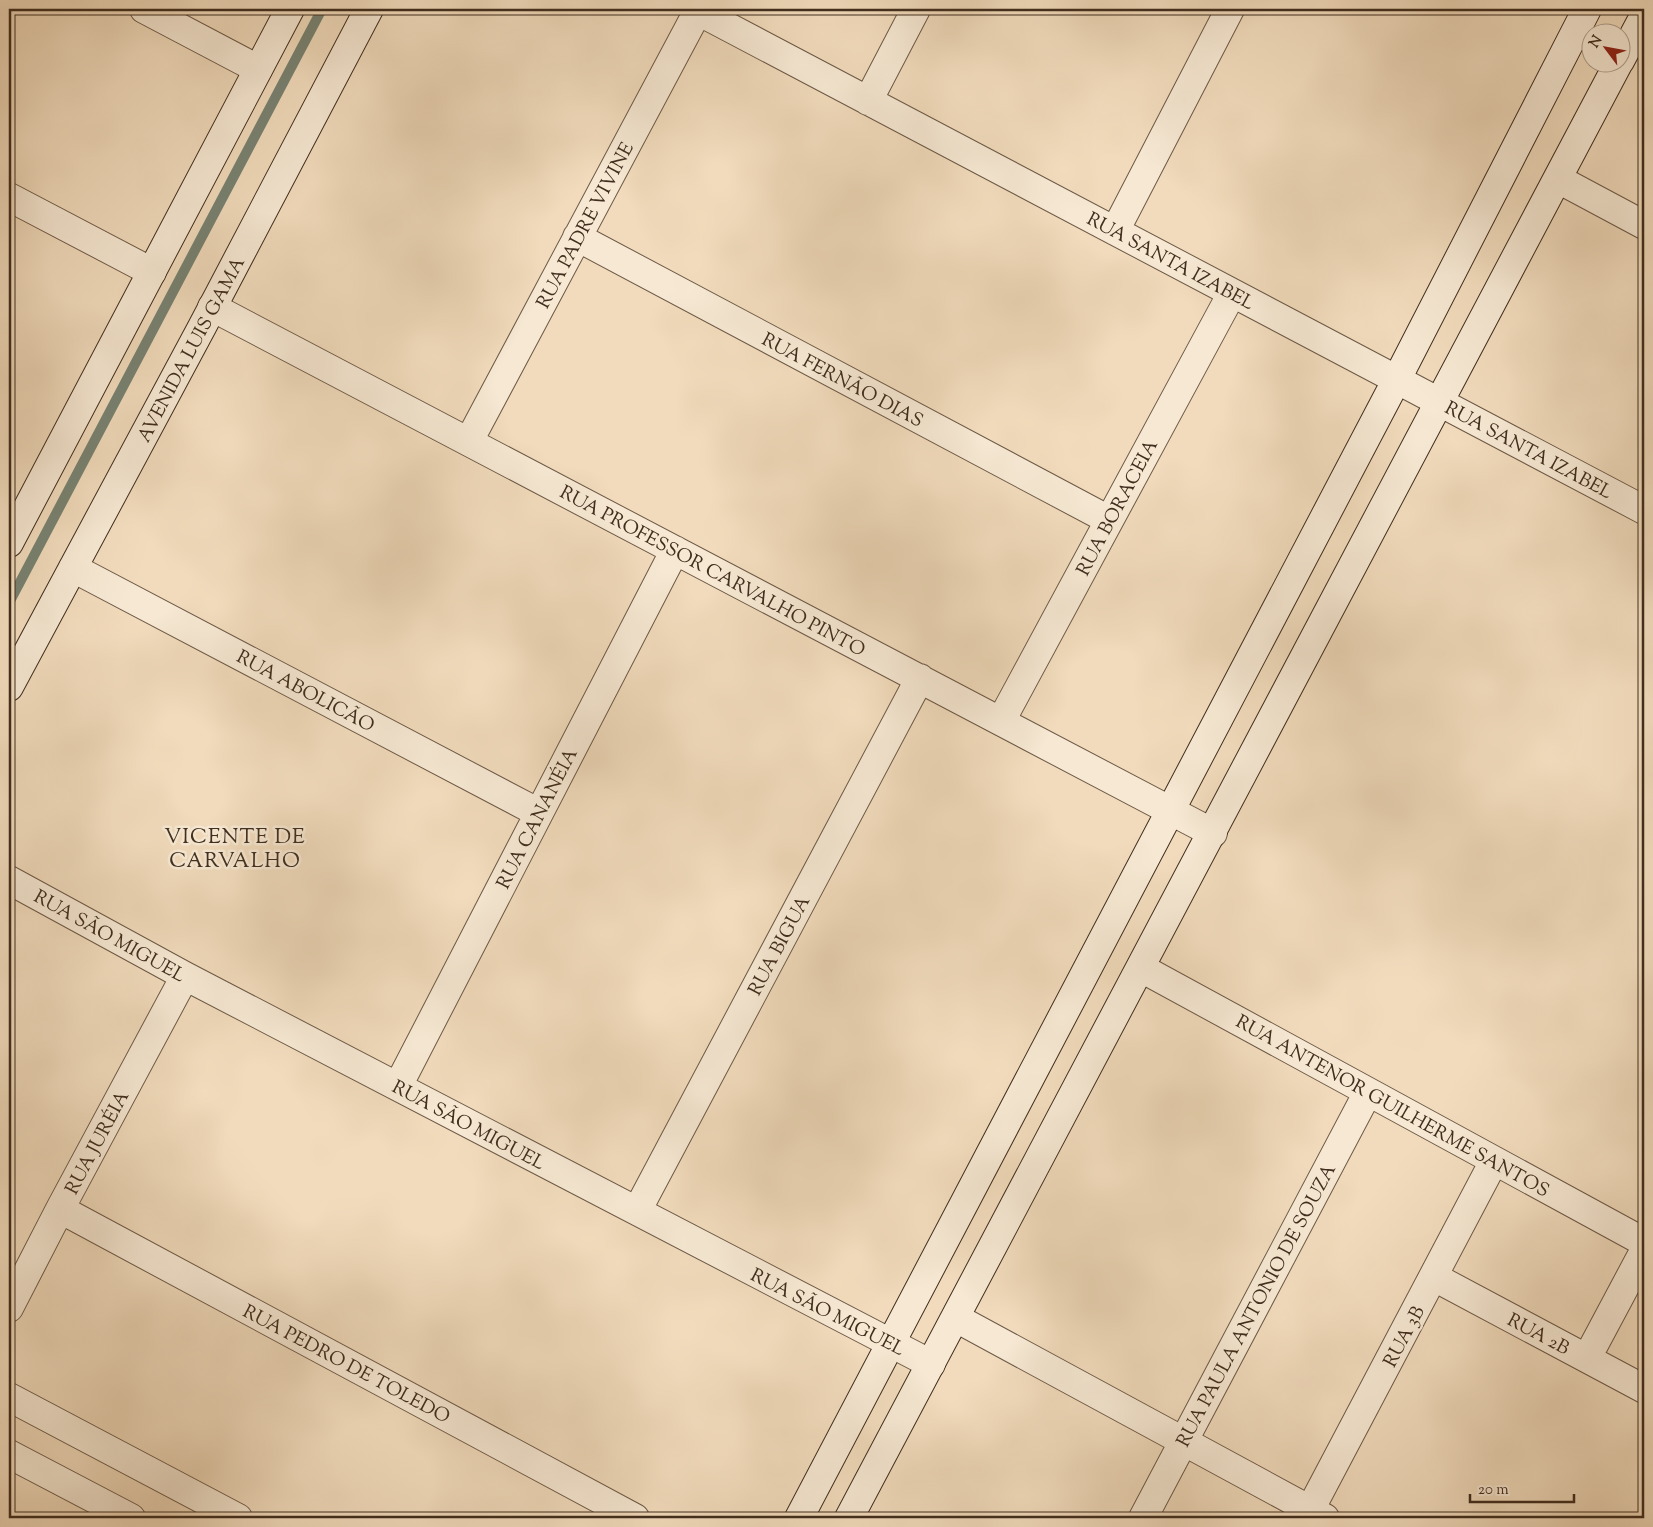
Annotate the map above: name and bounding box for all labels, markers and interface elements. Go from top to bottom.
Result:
north arrow [1580,22,1630,72]
text: N [1585,32,1608,52]
street label: RUA PADRE VIVINE [531,138,642,314]
street label: RUA SANTA IZABEL [1081,207,1259,318]
street label: AVENIDA LUIS GAMA [132,252,253,448]
street label: RUA FERNÃO DIAS [756,327,927,435]
street label: RUA SANTA IZABEL [1439,396,1617,507]
street label: RUA BORACEIA [1071,435,1166,581]
street label: RUA PROFESSOR CARVALHO PINTO [554,480,869,665]
street label: RUA ABOLICÃO [231,644,379,740]
street label: RUA CANANÉIA [491,743,586,894]
district label: VICENTE DE CARVALHO [164,823,306,877]
street label: RUA SÃO MIGUEL [28,884,190,990]
street label: RUA BIGUA [742,891,818,1001]
street label: RUA ANTENOR GUILHERME SANTOS [1230,1009,1554,1205]
street label: RUA SÃO MIGUEL [387,1074,549,1178]
street label: RUA JURÉIA [59,1086,137,1200]
street label: RUA PAULA ANTONIO DE SOUZA [1171,1159,1344,1453]
street label: RUA SÃO MIGUEL [745,1263,909,1364]
street label: RUA PEDRO DE TOLEDO [237,1299,454,1431]
street label: RUA 3B [1378,1302,1433,1373]
street label: RUA 2B [1502,1308,1574,1363]
scale bar [1470,1472,1574,1504]
text: 20 m [1478,1480,1509,1501]

